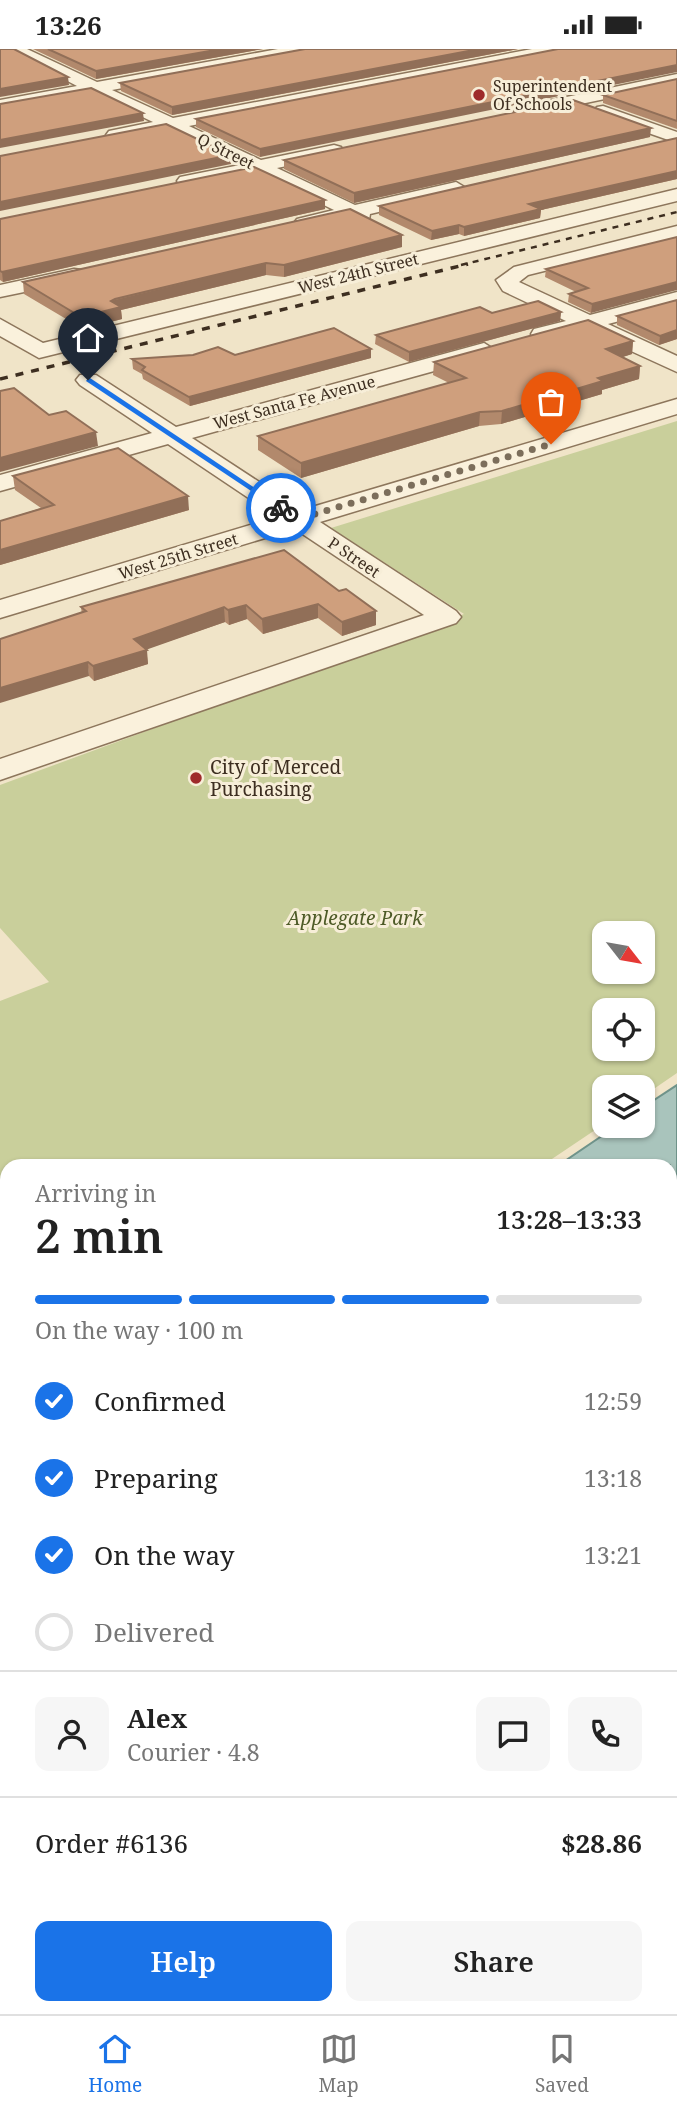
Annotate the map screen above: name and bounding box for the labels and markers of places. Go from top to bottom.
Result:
place label: Superintendent Of Schools [493,75,612,115]
marker: Superintendent Of Schools [471,87,487,103]
pin [58,308,118,380]
pin [521,372,581,444]
place label: City of Merced Purchasing [210,754,341,802]
marker: City of Merced Purchasing [188,770,204,786]

